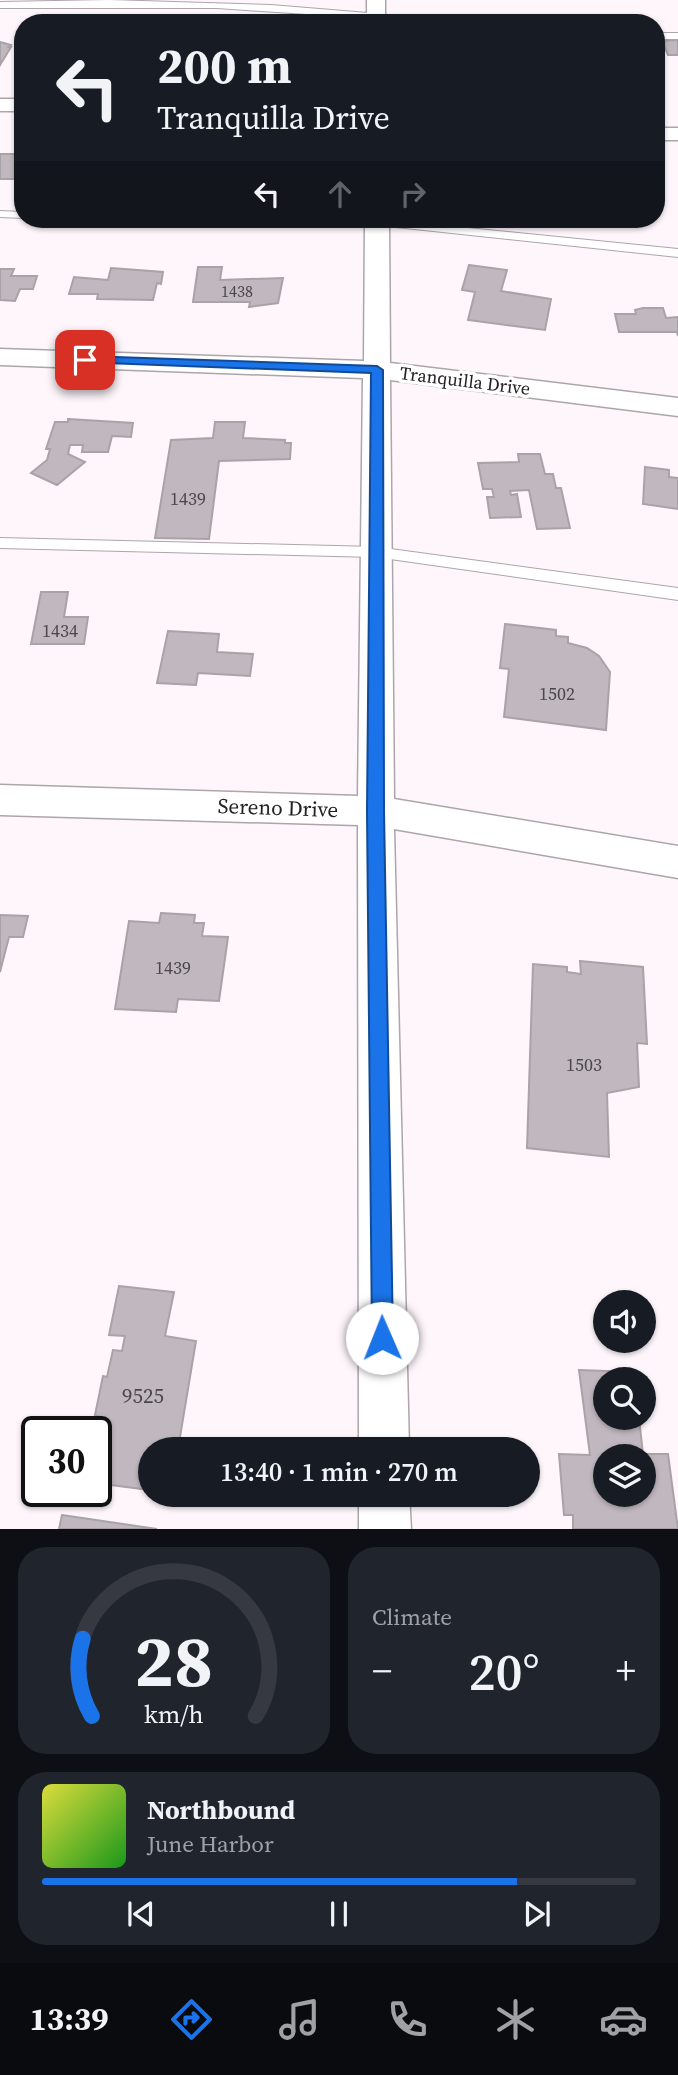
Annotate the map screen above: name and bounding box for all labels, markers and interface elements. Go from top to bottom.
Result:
text: 200 m [157,32,292,99]
icon: left [42,42,133,133]
text: Tranquilla Drive [157,96,390,140]
icon: left [248,175,286,213]
icon: ahead [321,175,359,213]
icon: right [394,175,432,213]
house number: 1438 [221,280,253,302]
pin [55,330,115,390]
icon: arrive [66,341,104,379]
street label: Tranquilla Drive [399,360,532,401]
house number: 1439 [170,486,206,511]
house number: 1434 [42,618,78,643]
house number: 1502 [539,681,575,706]
street label: Sereno Drive [217,791,339,824]
house number: 1439 [155,955,191,980]
house number: 1503 [566,1052,602,1077]
map controls [593,1290,656,1507]
button: sound [593,1290,656,1353]
position arrow [345,1301,419,1375]
button: search [593,1367,656,1430]
house number: 9525 [122,1381,164,1410]
speed limit sign: 30 [21,1416,112,1507]
button: layers [593,1444,656,1507]
text: 13:40 · 1 min · 270 m [220,1454,458,1490]
text: Climate [372,1601,452,1633]
text: 28 [135,1612,213,1711]
text: 20° [468,1636,540,1707]
text: − [372,1645,392,1697]
text: + [616,1645,636,1697]
text: km/h [144,1697,204,1731]
text: Northbound [147,1792,295,1828]
text: June Harbor [147,1828,274,1860]
icon: previous [122,1895,160,1933]
icon: pause [320,1895,358,1933]
icon: next [518,1895,556,1933]
icon: directions [167,1995,216,2044]
icon: music [275,1995,324,2044]
icon: phone [383,1995,432,2044]
icon: climate [491,1995,540,2044]
icon: car [599,1995,648,2044]
text: 13:39 [30,1997,108,2041]

